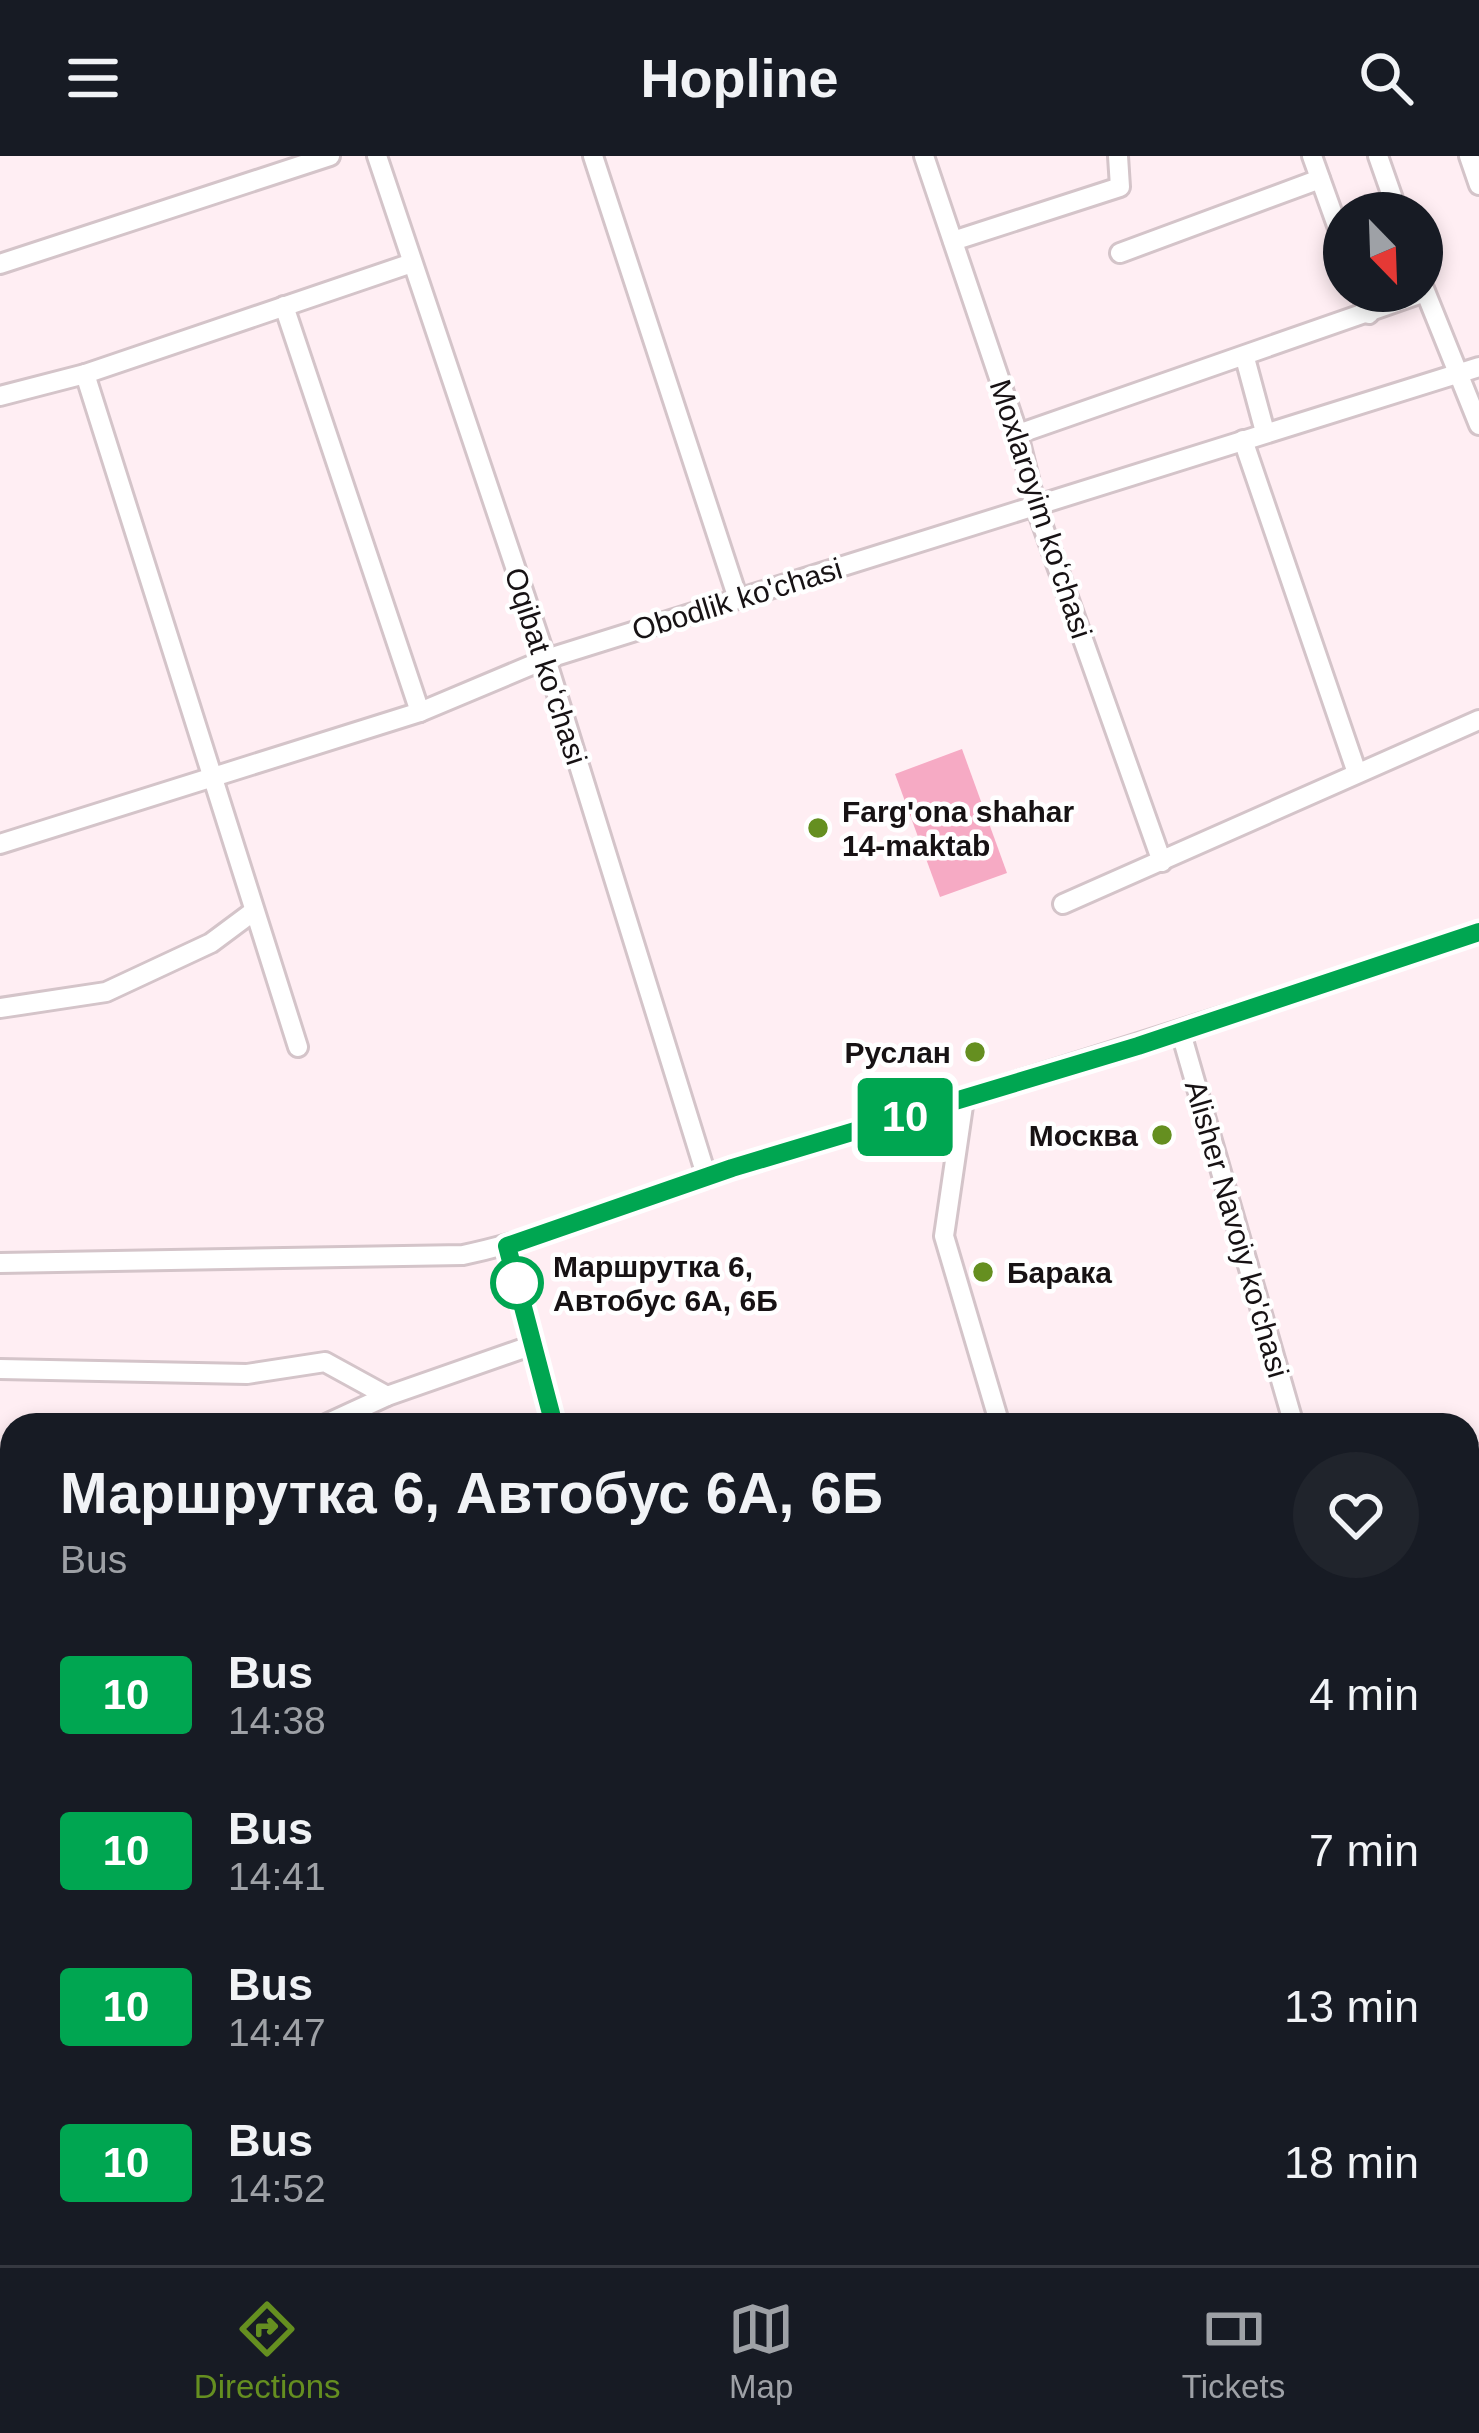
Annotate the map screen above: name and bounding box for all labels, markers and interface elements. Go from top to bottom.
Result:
icon: menu [60,45,126,111]
icon: search [1353,45,1419,111]
text: Hopline [641,48,839,108]
north arrow [1323,192,1443,312]
map controls [1323,192,1443,312]
street label: Moxlaroyim koʻchasi [984,375,1098,643]
street label: Obodlik ko'chasi [628,551,846,647]
street label: Oqibat koʻchasi [499,563,593,769]
place label: Farg'ona shahar 14-maktab [842,795,1075,862]
marker: Farg'ona shahar 14-maktab [805,815,831,841]
place label: Руслан [845,1036,951,1069]
marker: Руслан [962,1039,988,1065]
street label: Alisher Navoiy ko'chasi [1179,1077,1295,1381]
line badge: 10 [851,1078,959,1156]
text: 10 [882,1093,928,1140]
place label: Москва [1029,1119,1138,1152]
marker: Москва [1149,1122,1175,1148]
place label: Маршрутка 6, Автобус 6А, 6Б [553,1250,778,1317]
place label: Барака [1007,1256,1112,1289]
marker: Маршрутка 6, Автобус 6А, 6Б [492,1258,542,1308]
marker: Барака [970,1259,996,1285]
button: heart [1293,1452,1419,1578]
text: Маршрутка 6, Автобус 6А, 6Б [60,1461,883,1525]
text: Bus [60,1538,127,1581]
text: Bus [228,1647,313,1698]
text: 4 min [1309,1669,1419,1720]
text: 10 [103,1671,149,1718]
text: 14:38 [228,1699,326,1742]
text: Bus [228,1803,313,1854]
text: 7 min [1309,1825,1419,1876]
text: 10 [103,1827,149,1874]
text: 14:41 [228,1855,326,1898]
text: Bus [228,1959,313,2010]
text: 13 min [1284,1981,1419,2032]
text: 10 [103,1983,149,2030]
text: 14:47 [228,2011,326,2054]
text: Bus [228,2115,313,2166]
text: 18 min [1284,2137,1419,2188]
text: 10 [103,2139,149,2186]
text: 14:52 [228,2167,326,2210]
tab: Directions [194,2296,341,2406]
tab: Map [728,2296,794,2406]
tab: Tickets [1182,2296,1285,2406]

